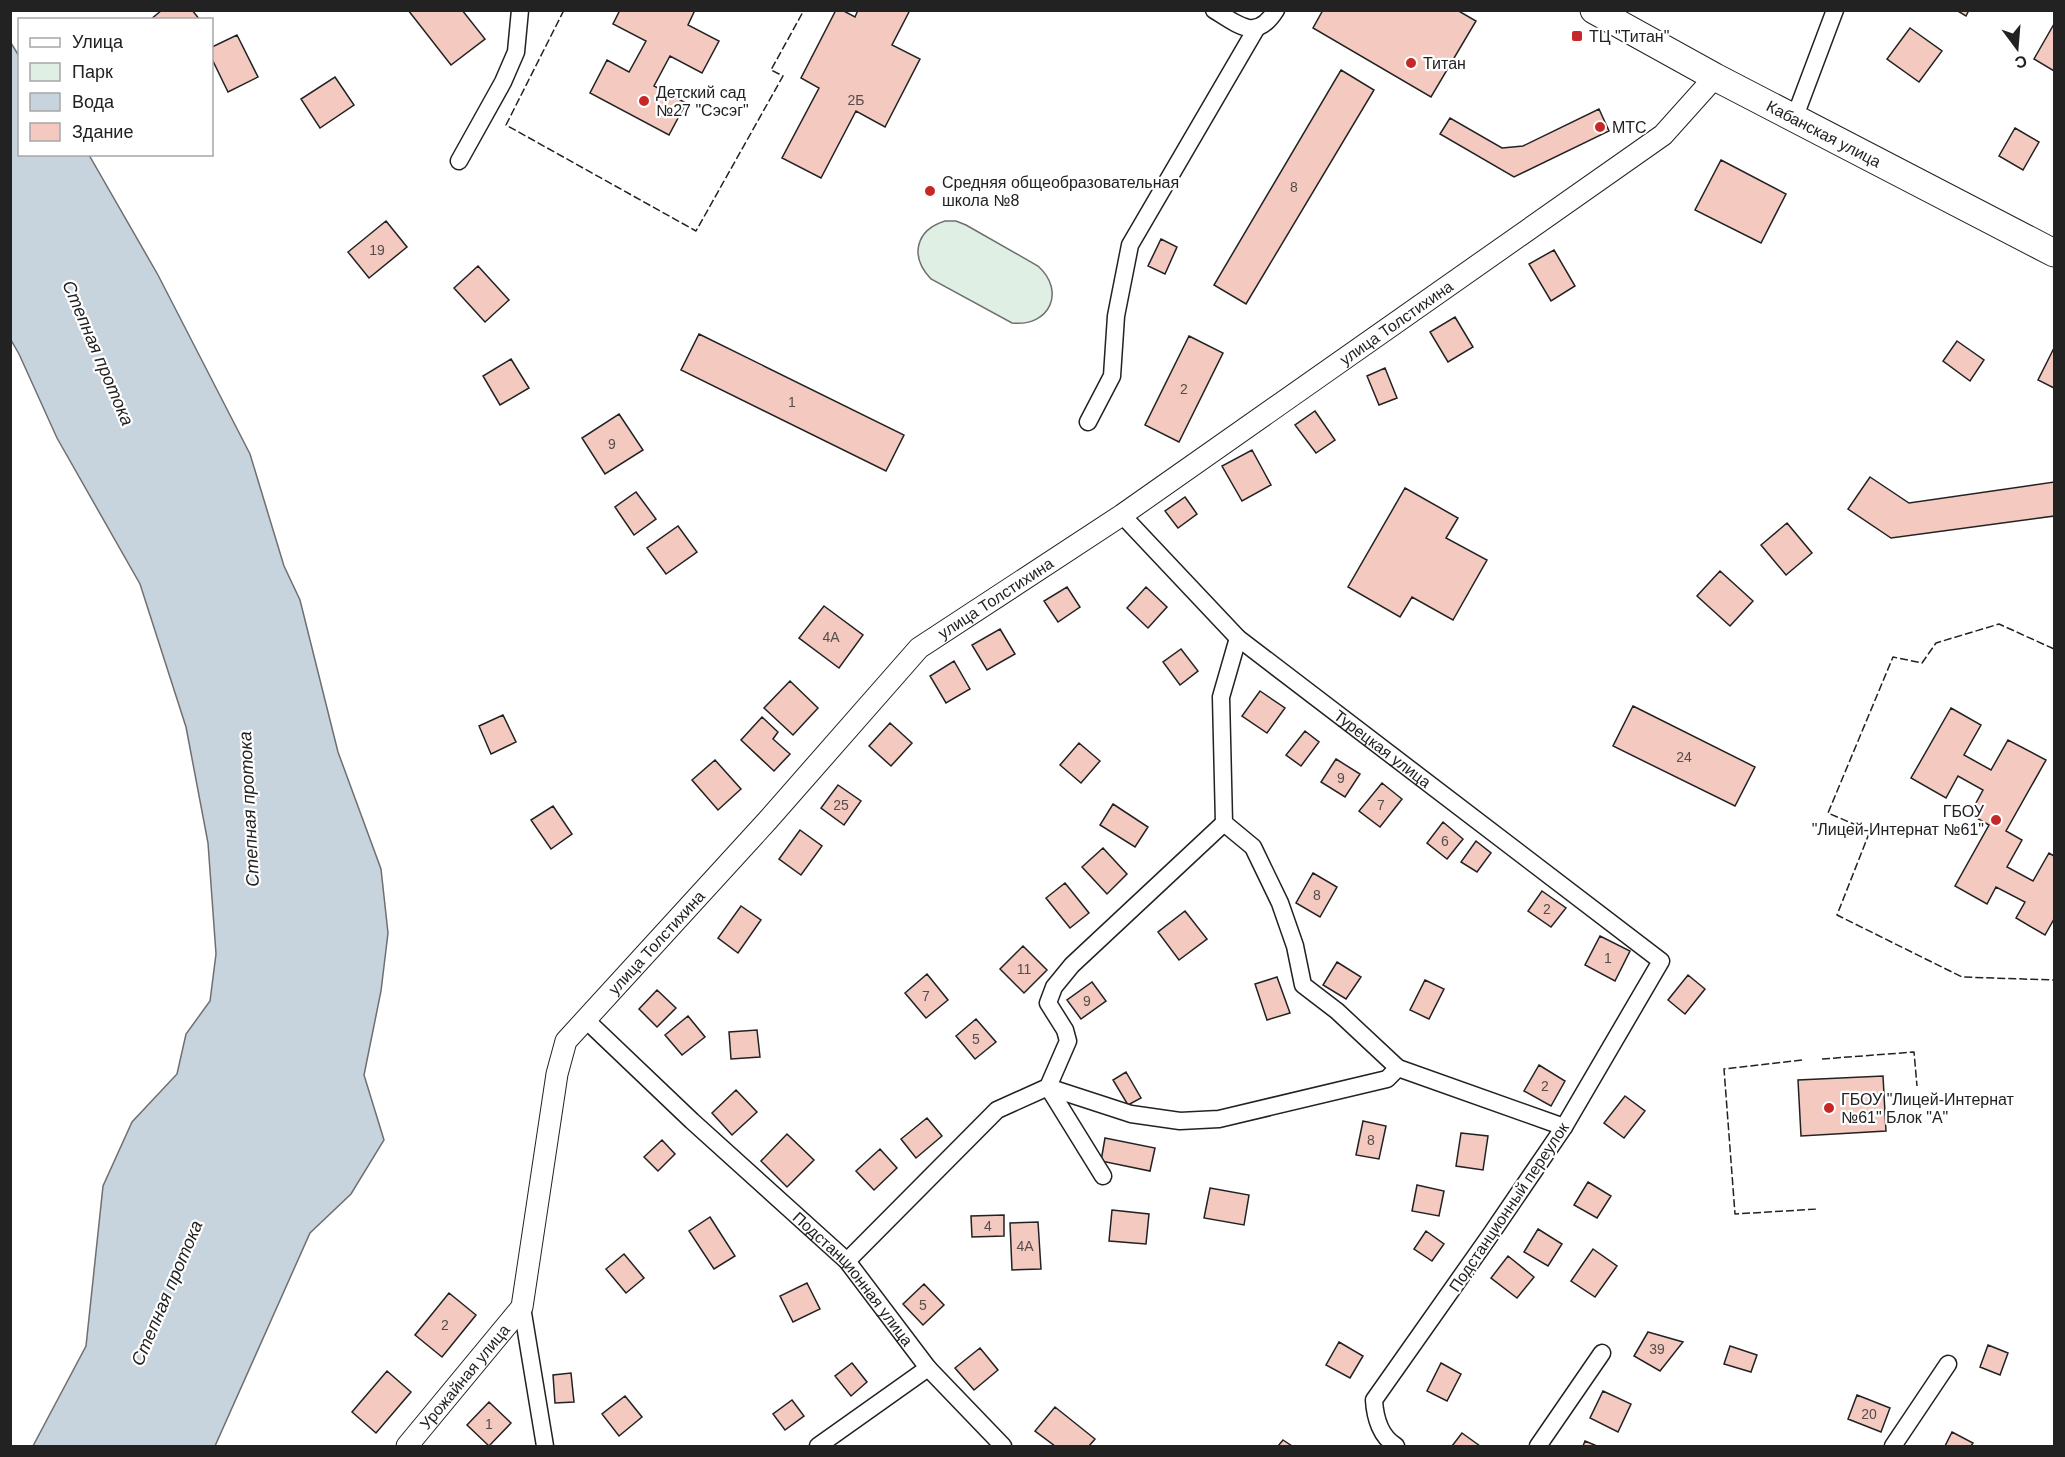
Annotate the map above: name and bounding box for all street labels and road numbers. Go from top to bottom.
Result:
street label: Кабанская улица [1764,97,1884,170]
street label: улица Толстихина [1336,277,1456,368]
street label: улица Толстихина [935,554,1056,642]
street label: Турецкая улица [1331,706,1434,791]
street label: улица Толстихина [605,887,708,997]
street label: Подстанционный переулок [1446,1118,1573,1295]
street label: Подстанционная улица [790,1208,917,1349]
street label: Урожайная улица [416,1321,513,1432]

